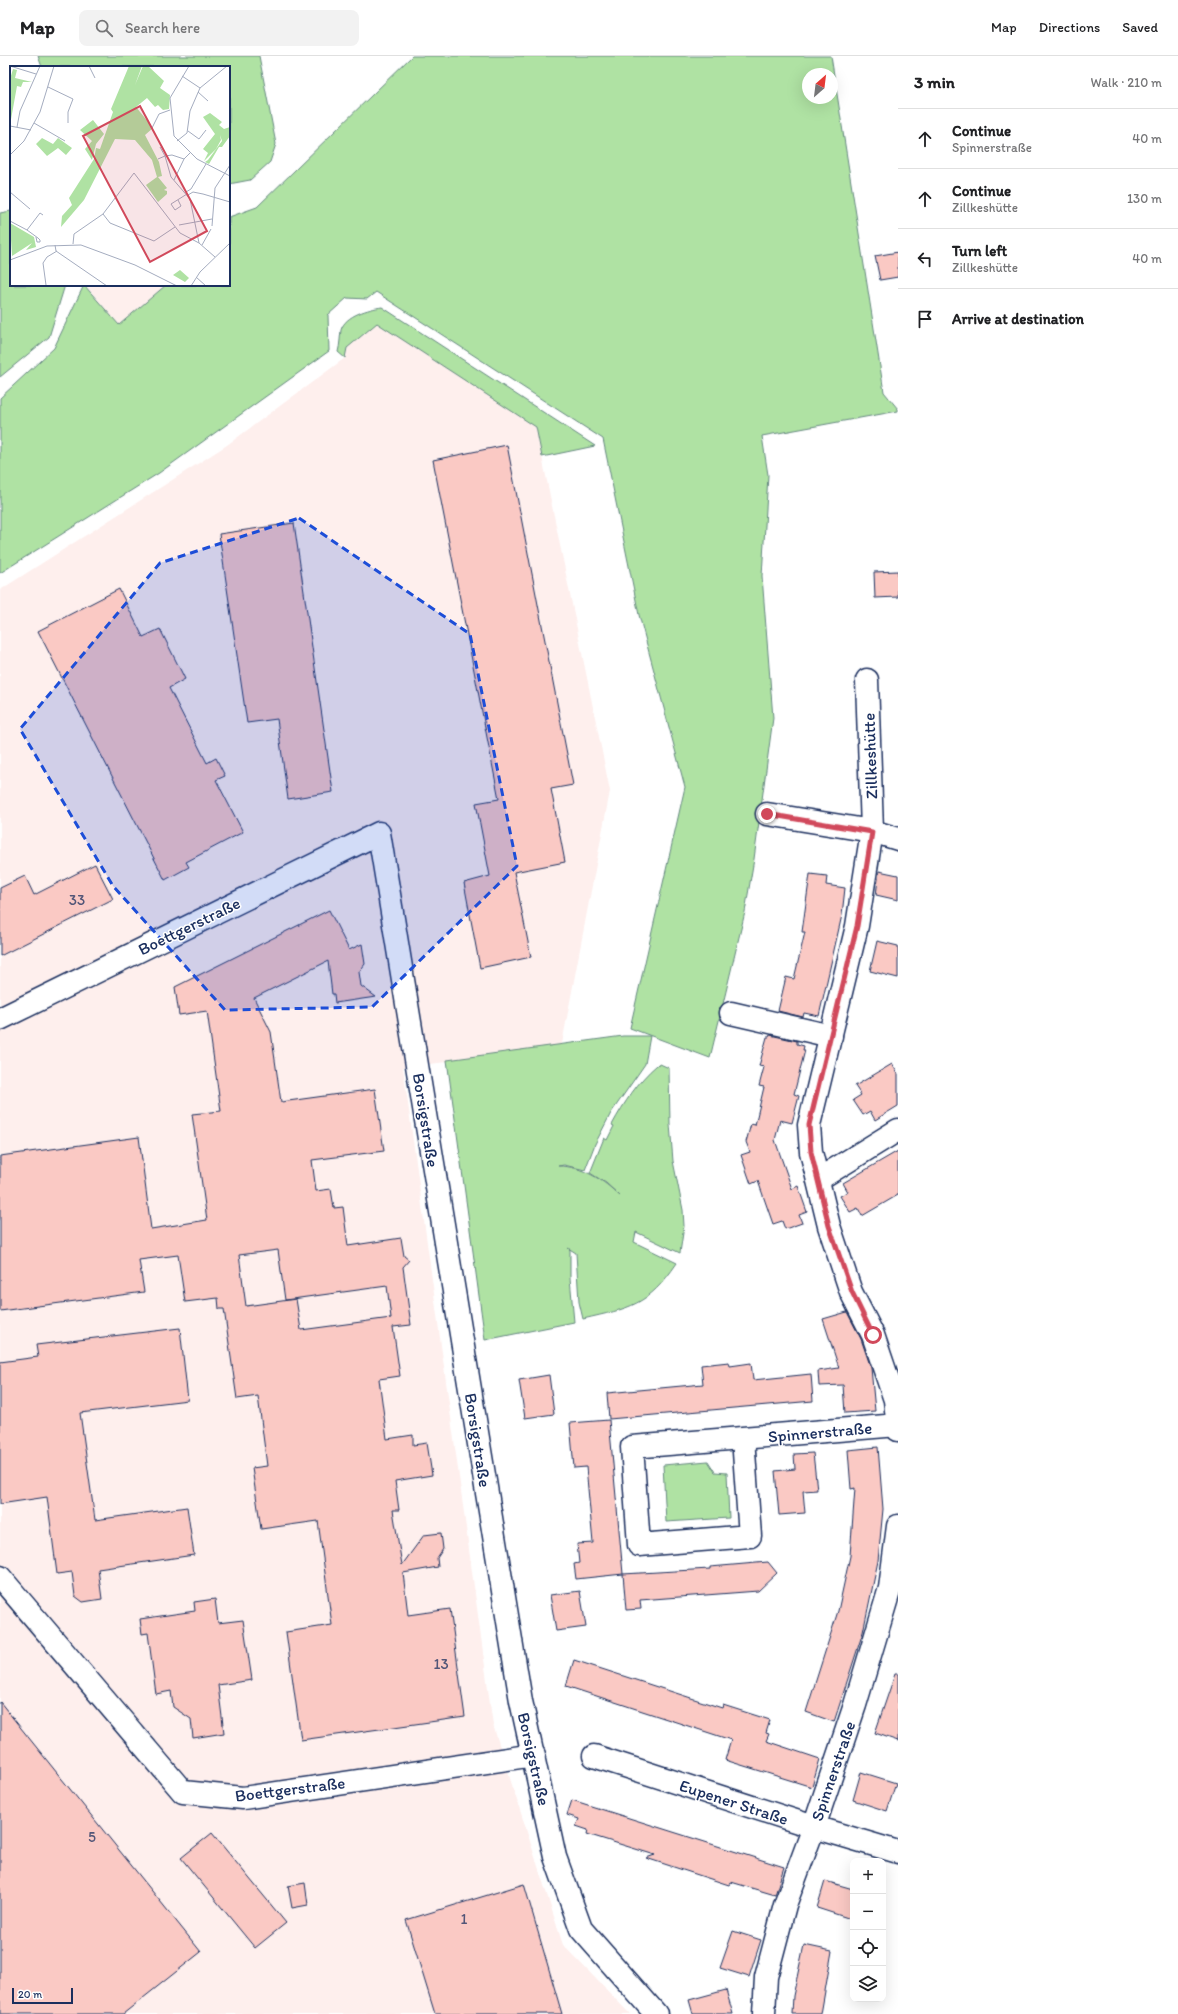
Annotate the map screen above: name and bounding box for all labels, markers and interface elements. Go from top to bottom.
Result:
search box [79,10,359,46]
text: Map [20,16,55,39]
icon: search [93,17,115,39]
text: Search here [125,19,200,37]
text: Map [991,19,1017,36]
text: Directions [1039,19,1100,36]
text: Saved [1122,19,1158,36]
inset map [10,66,230,286]
north arrow [802,68,838,104]
text: 3 min [914,72,955,92]
text: Walk · 210 m [1091,75,1162,90]
text: Continue [952,122,1011,140]
icon: ahead [914,128,936,150]
text: 40 m [1132,131,1162,146]
text: Spinnerstraße [952,140,1032,155]
text: Continue [952,182,1011,200]
icon: ahead [914,188,936,210]
text: 130 m [1127,191,1162,206]
text: Zillkeshütte [952,200,1018,215]
text: Turn left [952,242,1007,260]
icon: left [914,248,936,270]
text: 40 m [1132,251,1162,266]
text: Zillkeshütte [952,260,1018,275]
icon: arrive [914,308,936,330]
text: Arrive at destination [952,310,1084,328]
street label: Zillkeshütte [858,712,882,800]
route end [758,805,776,823]
house number: 33 [69,891,85,909]
street label: Boettgerstraße [135,893,243,959]
street label: Borsigstraße [409,1071,443,1169]
route start [864,1326,882,1344]
street label: Borsigstraße [461,1391,495,1489]
street label: Spinnerstraße [767,1417,873,1447]
house number: 13 [433,1655,449,1673]
street label: Borsigstraße [514,1710,554,1808]
street label: Spinnerstraße [807,1718,859,1824]
street label: Boettgerstraße [234,1772,346,1806]
street label: Eupener Straße [677,1775,791,1829]
house number: 5 [88,1828,96,1846]
map controls [850,1858,886,2002]
button: + [850,1858,886,1894]
button: − [850,1894,886,1930]
house number: 1 [461,1910,468,1928]
button: locate [850,1930,886,1966]
button: layers [850,1966,886,2002]
scale bar [12,1986,73,2005]
text: 20 m [18,1988,42,2001]

